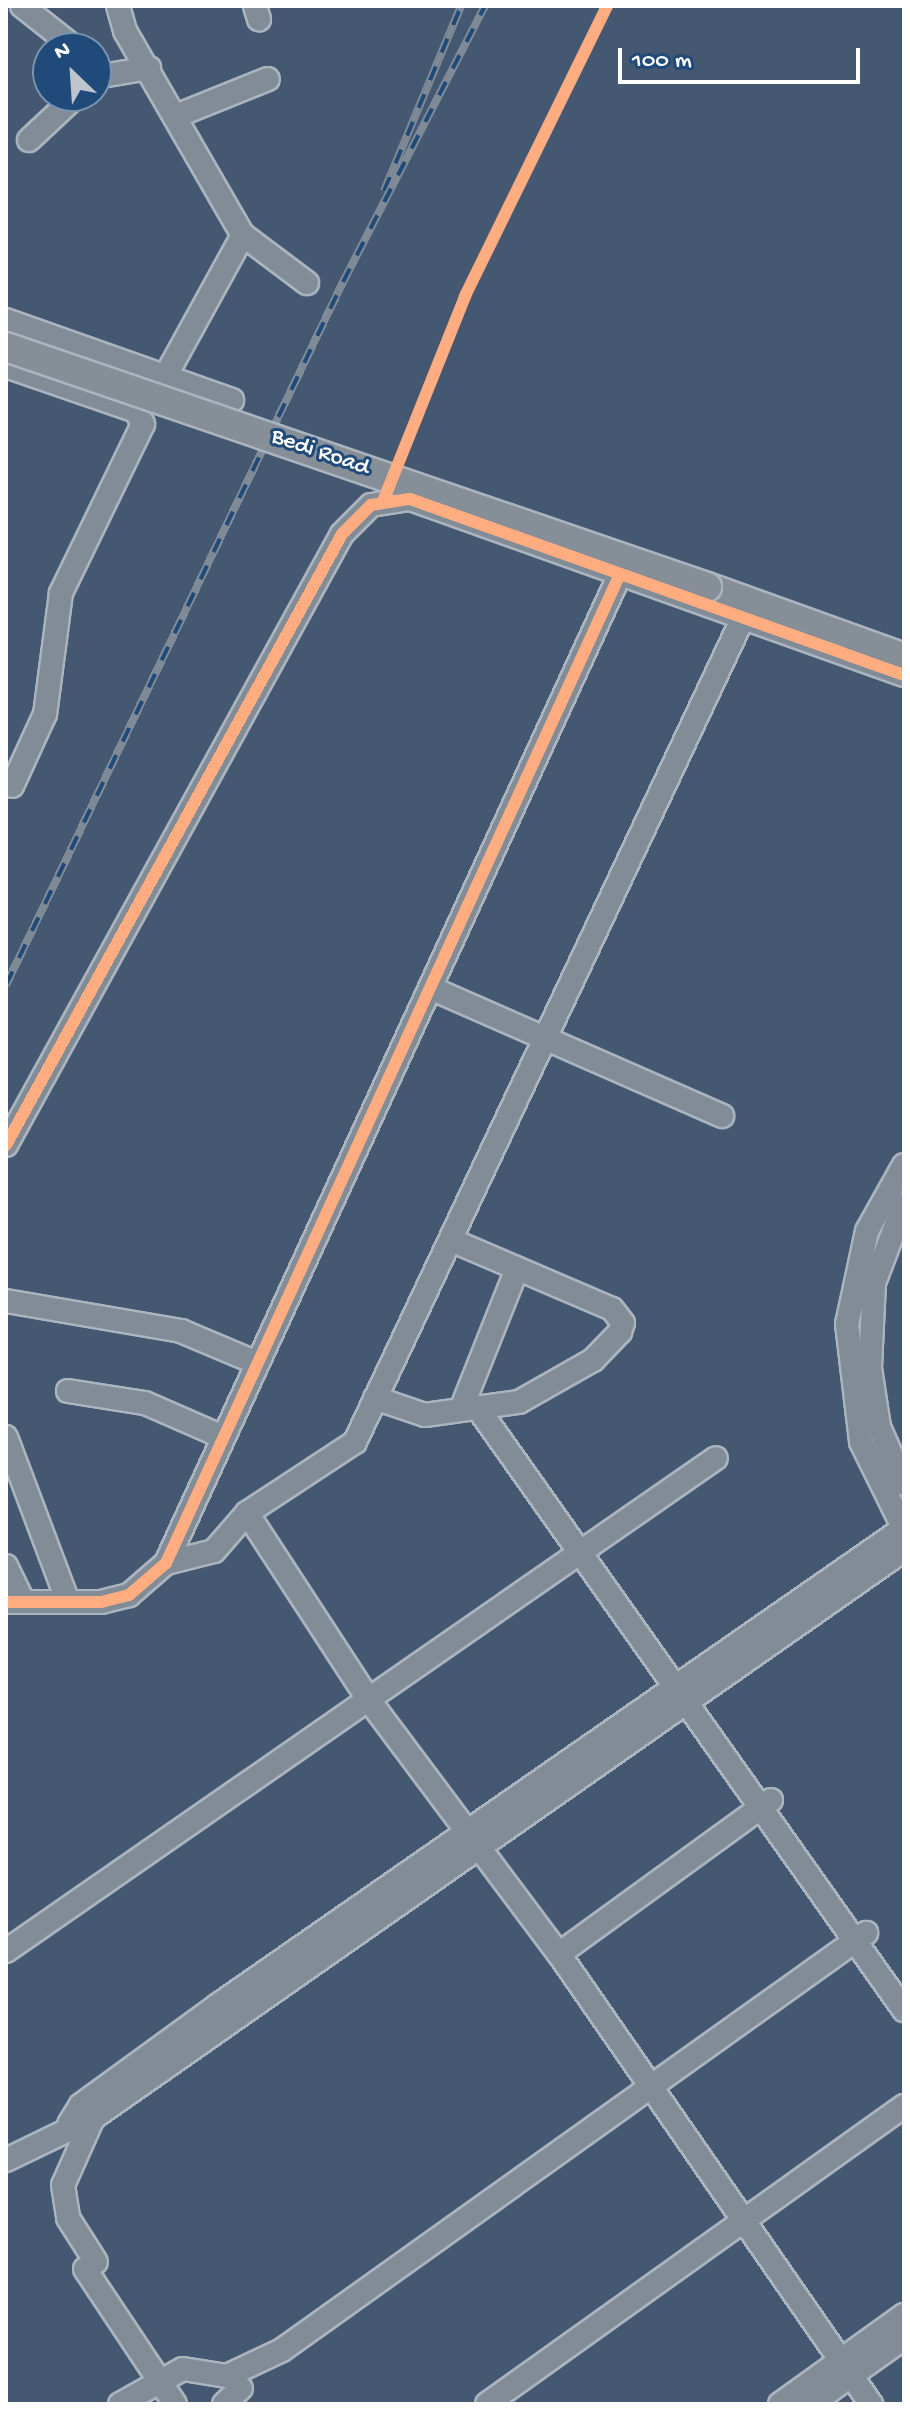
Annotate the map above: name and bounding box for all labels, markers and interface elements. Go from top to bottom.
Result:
north arrow [32,32,112,112]
scale bar [622,32,864,82]
text: N [51,37,75,67]
text: 100 m [632,47,692,76]
street label: Bedi Road [267,423,373,483]

